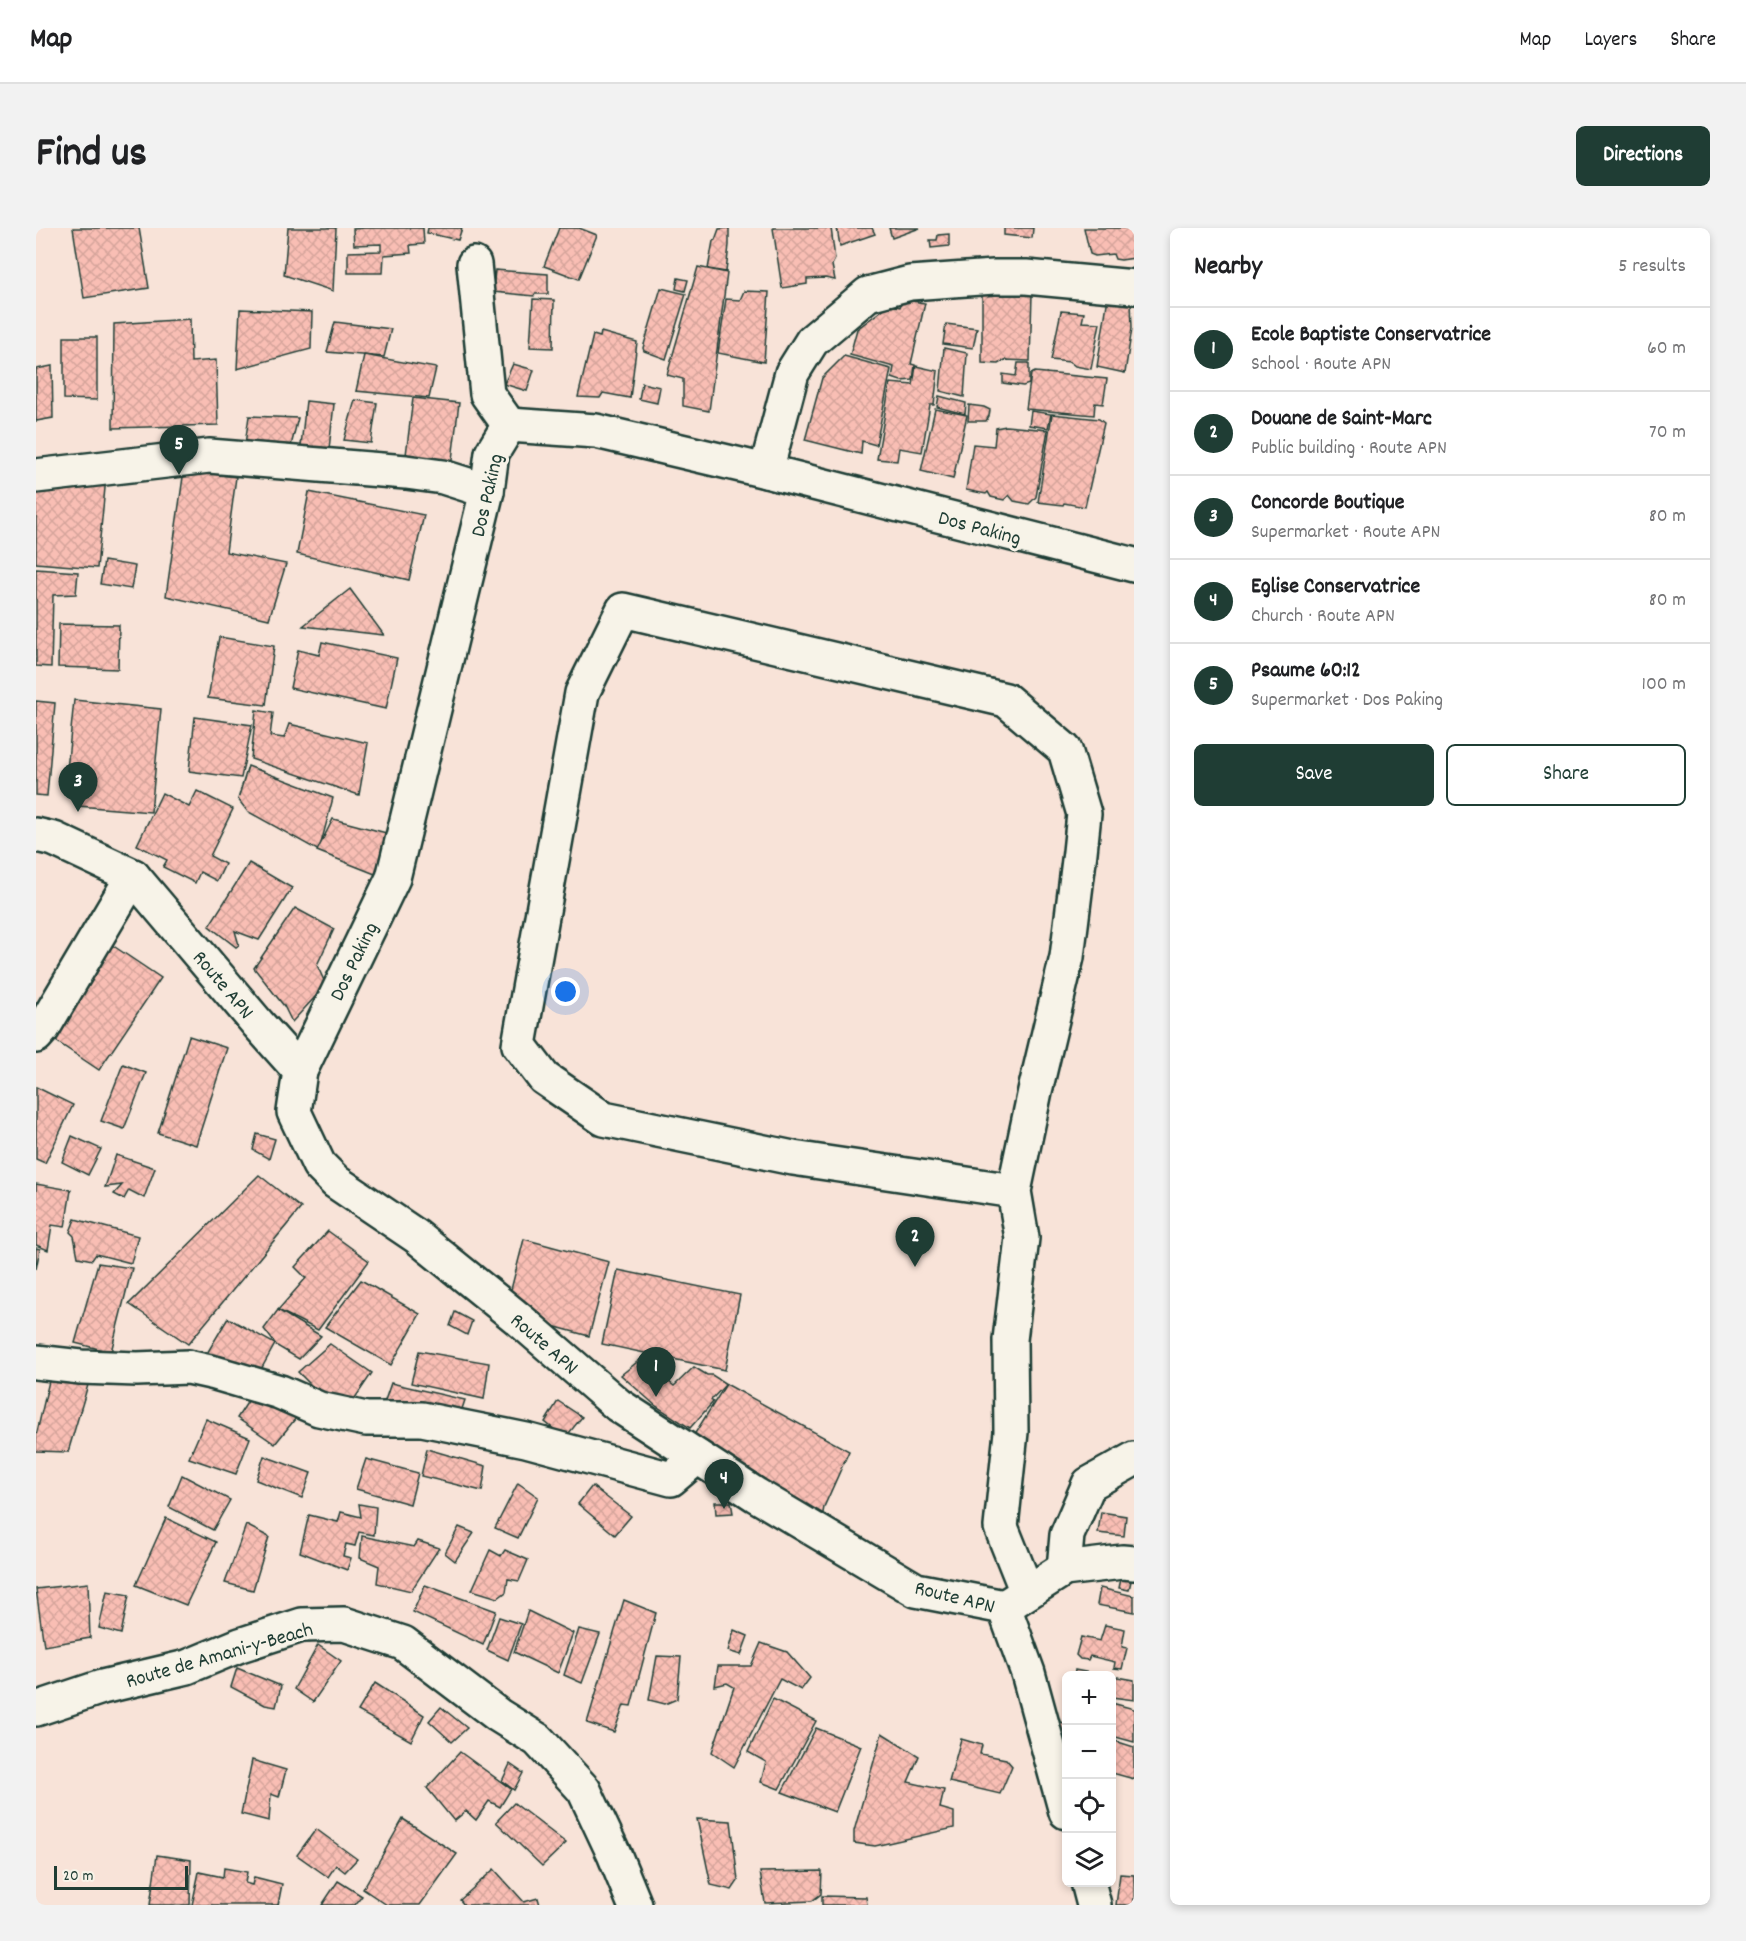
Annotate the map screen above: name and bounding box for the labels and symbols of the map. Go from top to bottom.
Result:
pin: 5 [160,426,198,475]
street label: Dos Paking [465,451,513,540]
street label: Dos Paking [934,504,1024,555]
pin: 3 [58,762,98,812]
street label: Dos Paking [324,918,388,1007]
street label: Route APN [184,945,259,1027]
your location [551,977,580,1006]
pin: 2 [896,1218,934,1267]
street label: Route APN [502,1307,584,1383]
pin: 1 [636,1348,676,1397]
pin: 4 [704,1460,744,1509]
street label: Route APN [911,1574,998,1623]
street label: Route de Amani-y-Beach [123,1616,317,1698]
scale bar [54,1863,188,1890]

